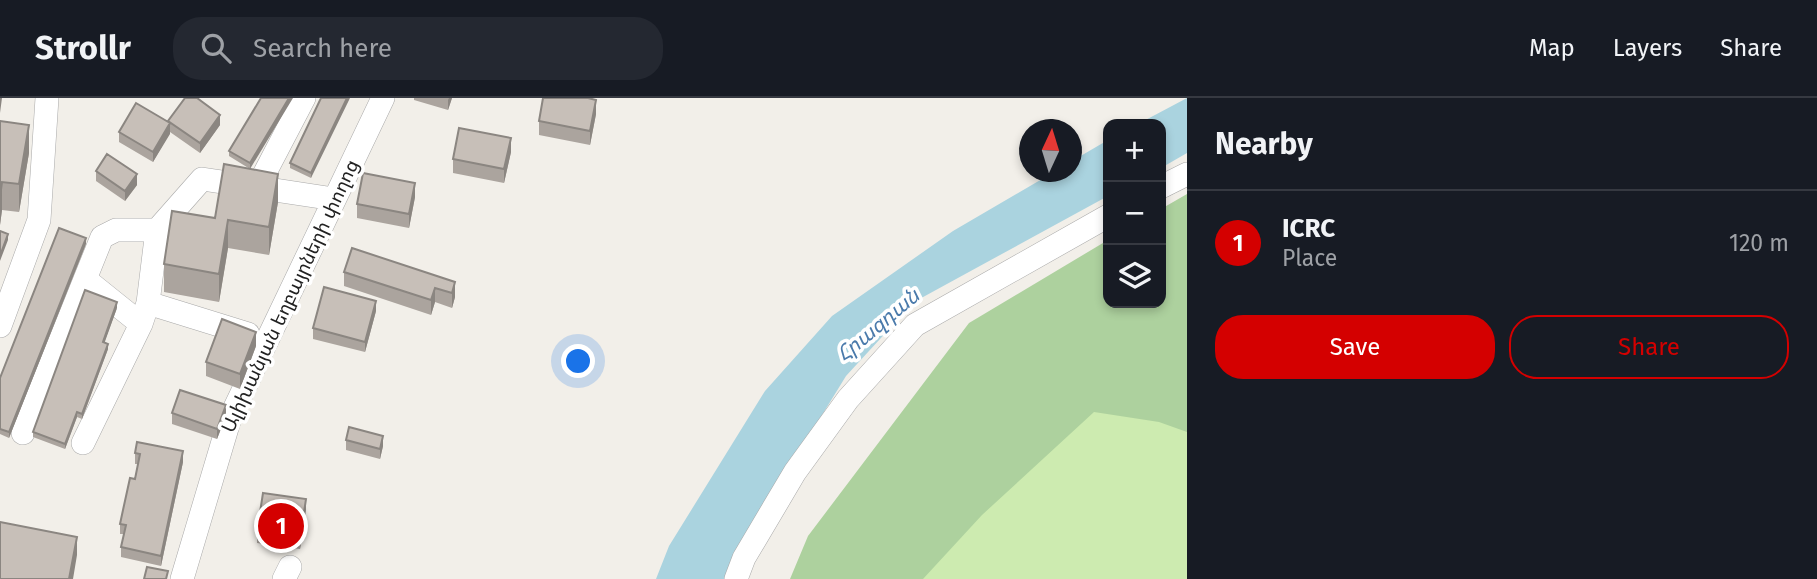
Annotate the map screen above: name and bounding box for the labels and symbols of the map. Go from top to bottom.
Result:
north arrow [1019,119,1082,182]
street label: Ալիխանյան եղբայրների փողոց [217,156,363,436]
water label: Հրազդան [831,282,926,367]
your location [561,344,595,378]
pin: 1 [258,500,304,552]

